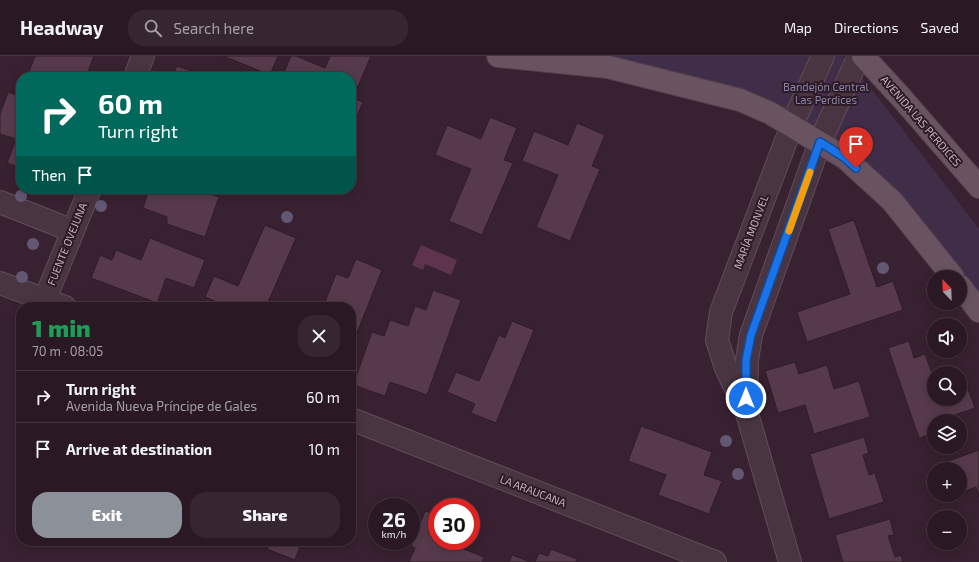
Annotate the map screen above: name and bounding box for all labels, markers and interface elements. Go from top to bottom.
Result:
search box [128,10,408,46]
text: Headway [20,16,104,39]
icon: search [142,17,164,39]
text: Search here [174,19,254,37]
text: Map [784,19,812,36]
text: Directions [834,19,899,36]
text: Saved [921,19,959,36]
street label: AVENIDA LAS PERDICES [879,73,964,169]
park label: Bandejón Central Las Perdices [783,80,870,106]
text: 60 m [98,86,163,120]
icon: right [32,88,84,140]
text: Turn right [98,120,178,142]
pin [839,127,873,168]
icon: arrive [845,133,867,155]
icon: arrive [74,164,96,186]
text: Then [32,166,66,184]
street label: MARÍA MONVEL [730,193,771,271]
street label: FUENTE OVEJUNA [44,200,89,287]
north arrow [927,270,967,310]
map controls [927,270,967,550]
text: 1 min [32,313,91,342]
button: close [298,315,340,357]
button: sound [927,318,967,358]
text: 70 m · 08:05 [32,343,103,359]
button: search [927,366,967,406]
position arrow [725,377,767,419]
text: Turn right [66,380,136,398]
icon: right [32,386,54,408]
text: 60 m [306,388,340,406]
text: Avenida Nueva Príncipe de Gales [66,398,257,414]
button: layers [927,414,967,454]
icon: arrive [32,438,54,460]
text: Arrive at destination [66,440,212,458]
text: 10 m [308,440,340,458]
button: + [927,462,967,502]
street label: LA ARAUCANA [498,472,568,509]
button: Exit [32,492,182,538]
button: Share [190,492,340,538]
speed limit sign: 30 [428,498,480,550]
text: 26 [382,507,406,531]
button: − [927,510,967,550]
text: km/h [382,528,406,540]

